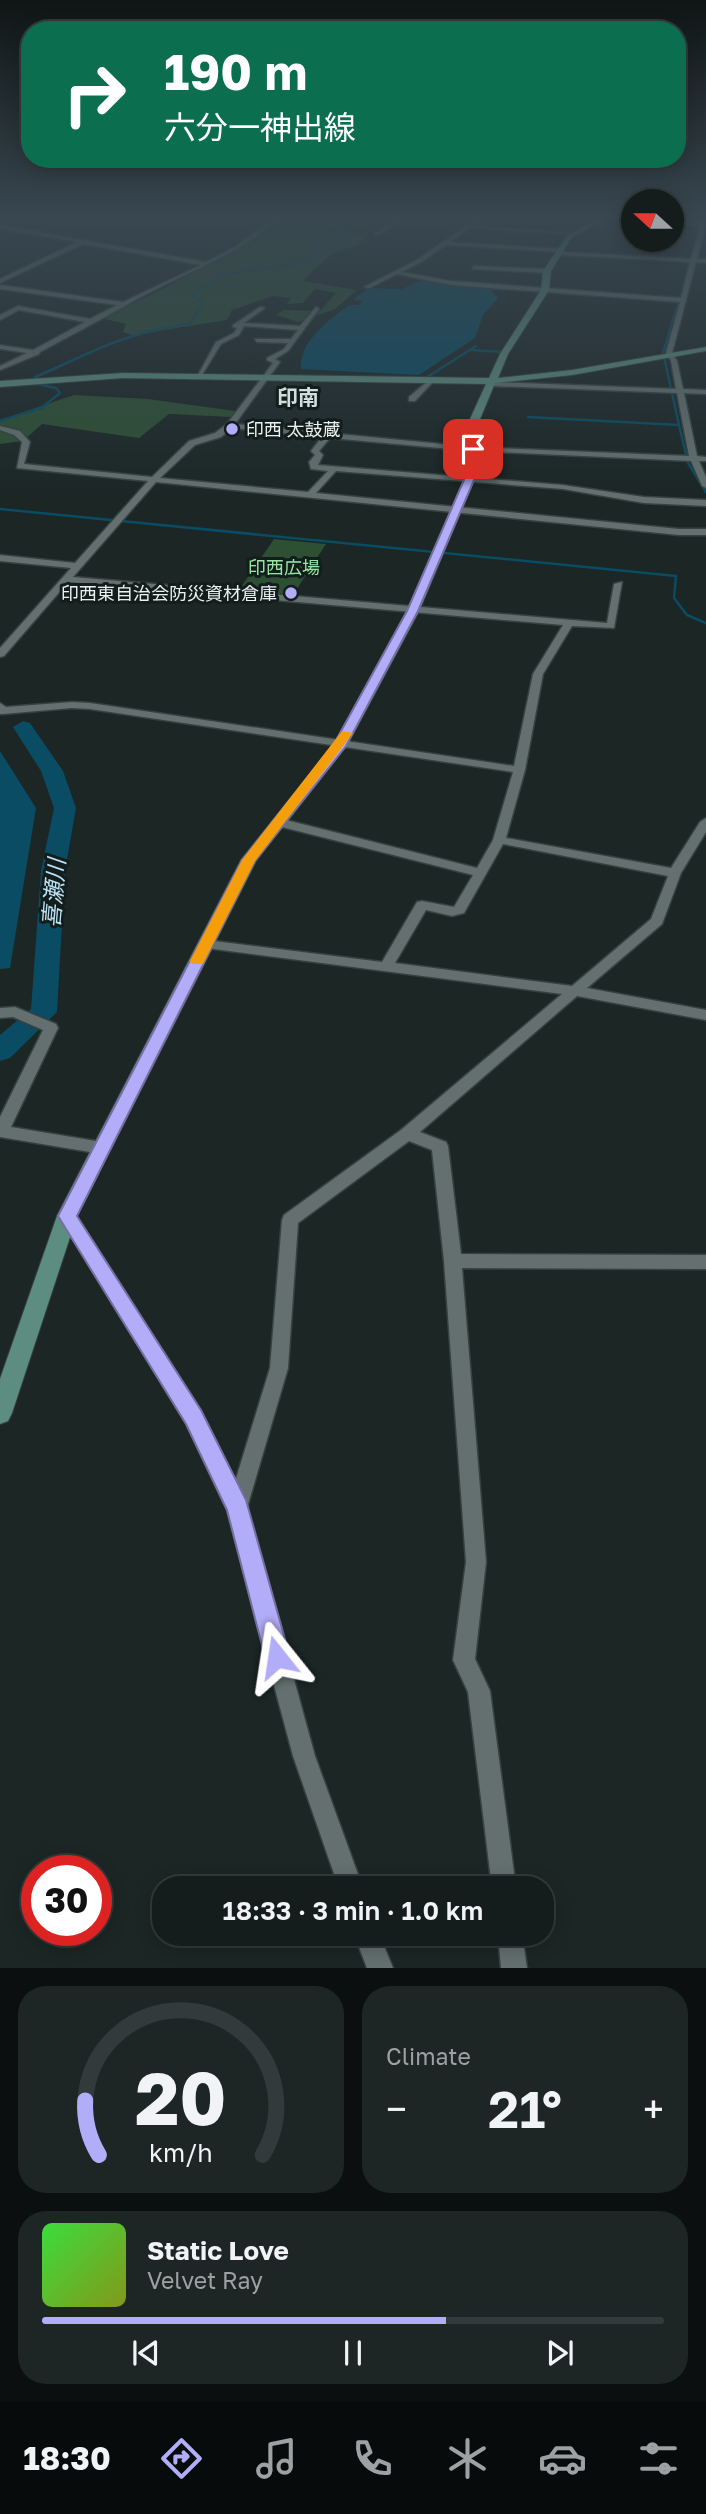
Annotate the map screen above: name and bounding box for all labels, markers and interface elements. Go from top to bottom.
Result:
text: 190 m [164,42,307,101]
icon: right [49,49,140,140]
text: 六分一神出線 [164,108,356,146]
north arrow [621,189,684,252]
map controls [621,189,684,252]
district label: 印南 [277,384,319,410]
place label: 印西 太鼓蔵 [246,418,341,440]
pin [443,419,503,479]
marker: 印西 太鼓蔵 [224,421,240,437]
icon: arrive [454,430,492,468]
park label: 印西広場 [248,556,320,578]
place label: 印西東自治会防災資材倉庫 [61,582,277,604]
marker: 印西東自治会防災資材倉庫 [283,585,299,601]
water label: 喜瀬川 [36,854,70,929]
position arrow [240,1620,314,1694]
speed limit sign: 30 [21,1855,112,1946]
text: 18:33 · 3 min · 1.0 km [223,1895,483,1926]
text: Climate [386,2042,471,2070]
text: 20 [135,2055,227,2142]
text: 21° [488,2077,562,2139]
text: − [386,2086,407,2131]
text: + [643,2086,664,2131]
text: km/h [149,2137,213,2168]
text: Static Love [147,2235,289,2266]
text: Velvet Ray [147,2266,263,2294]
icon: previous [127,2334,165,2372]
icon: pause [334,2334,372,2372]
icon: next [541,2334,579,2372]
icon: directions [157,2434,206,2483]
icon: music [252,2434,301,2483]
icon: phone [348,2434,397,2483]
icon: climate [443,2434,492,2483]
icon: car [538,2434,587,2483]
icon: filters [634,2434,683,2483]
text: 18:30 [23,2439,111,2477]

